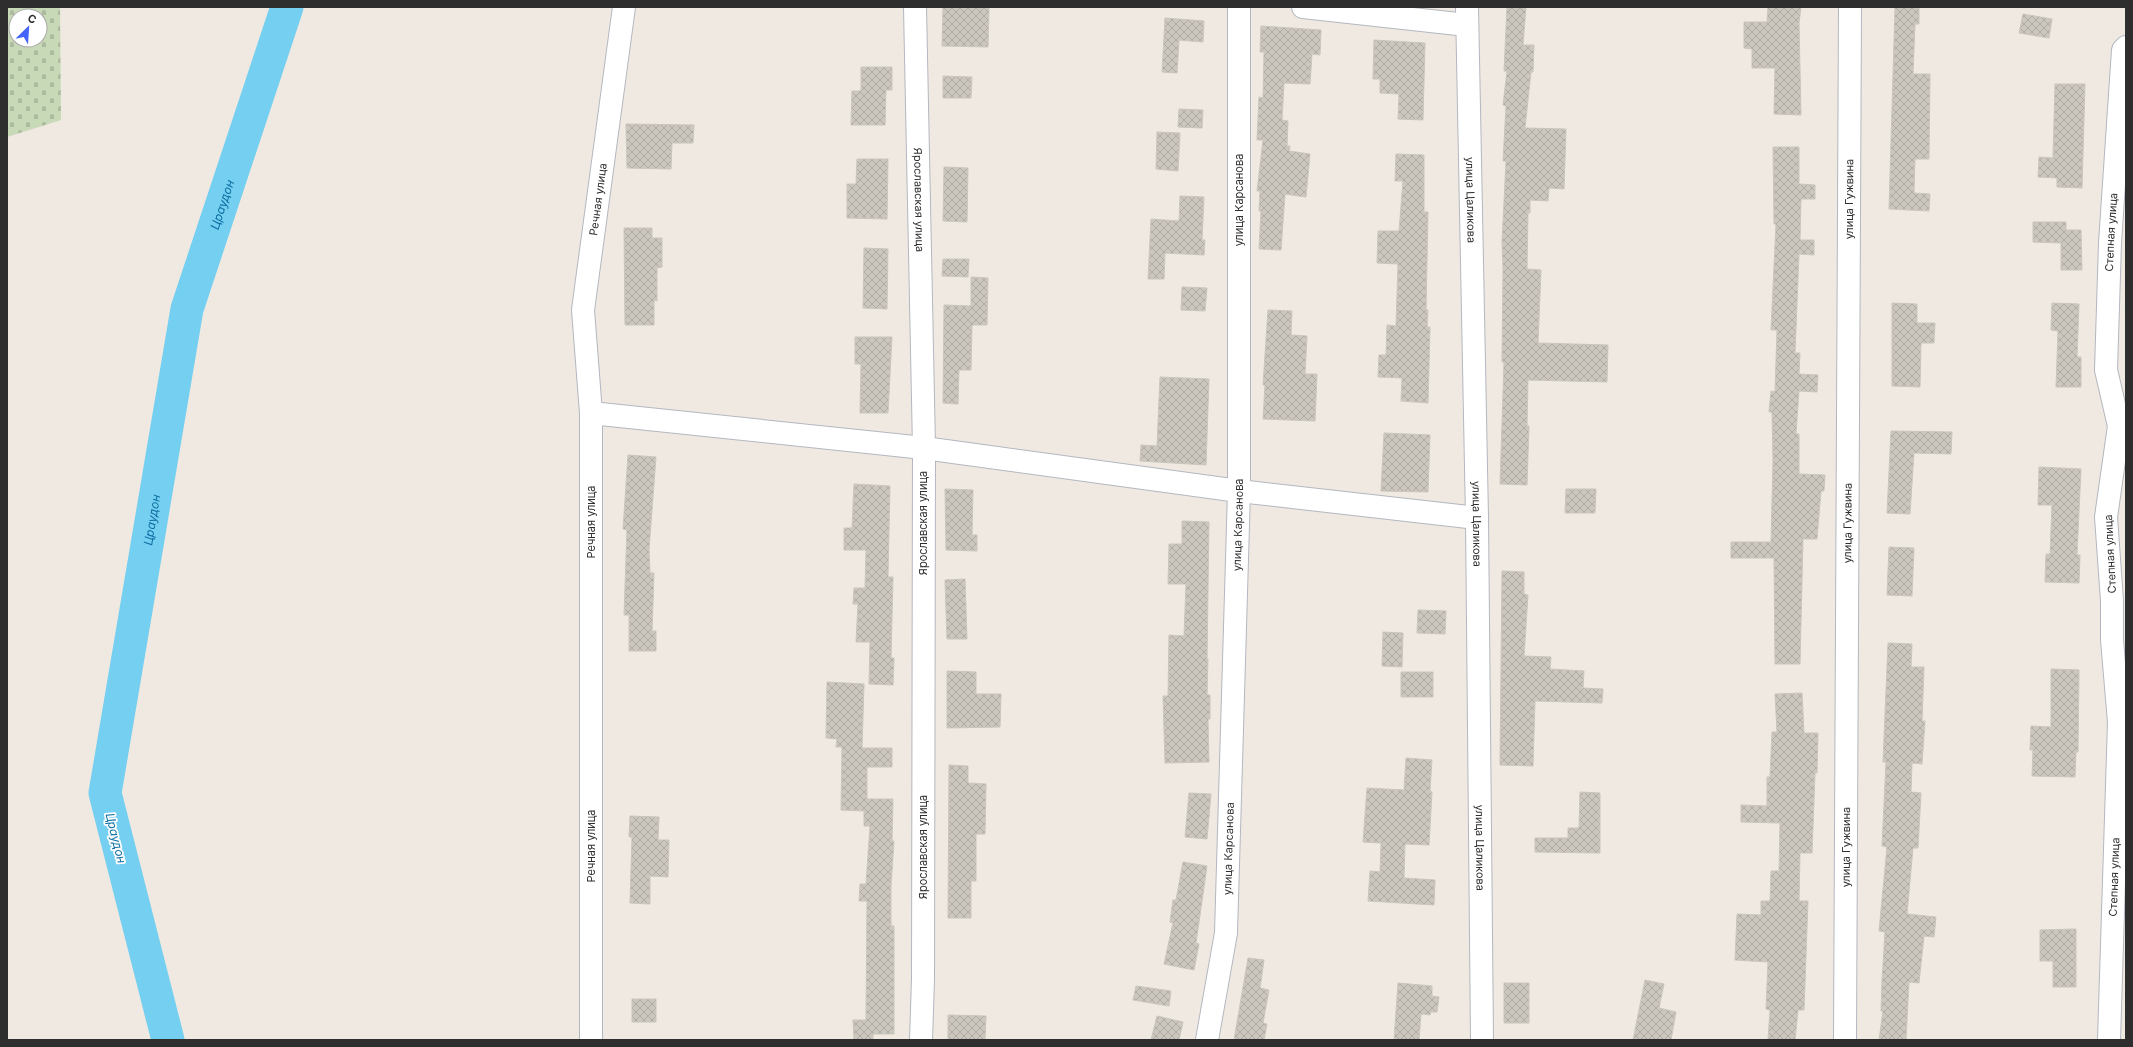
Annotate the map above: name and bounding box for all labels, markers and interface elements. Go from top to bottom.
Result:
north arrow [8,8,48,48]
text: С [26,11,39,27]
street label: Ярославская улица [911,148,927,252]
street label: улица Карсанова [1232,154,1246,246]
street label: улица Цаликова [1463,157,1479,243]
street label: улица Гужвина [1842,159,1856,239]
street label: Речная улица [586,162,610,236]
water label: Цраудон [206,178,237,231]
street label: Степная улица [2102,192,2120,272]
street label: Ярославская улица [916,471,930,575]
street label: улица Карсанова [1230,478,1246,571]
street label: улица Цаликова [1469,481,1484,567]
street label: улица Гужвина [1840,483,1855,563]
street label: Речная улица [584,486,598,558]
water label: Цраудон [140,493,163,546]
street label: Степная улица [2101,514,2119,594]
street label: Ярославская улица [916,795,930,899]
street label: улица Карсанова [1220,802,1237,895]
street label: улица Цаликова [1473,805,1488,891]
street label: улица Гужвина [1839,807,1853,887]
street label: Речная улица [584,810,598,882]
water label: Цраудон [103,811,129,865]
street label: Степная улица [2106,837,2122,917]

